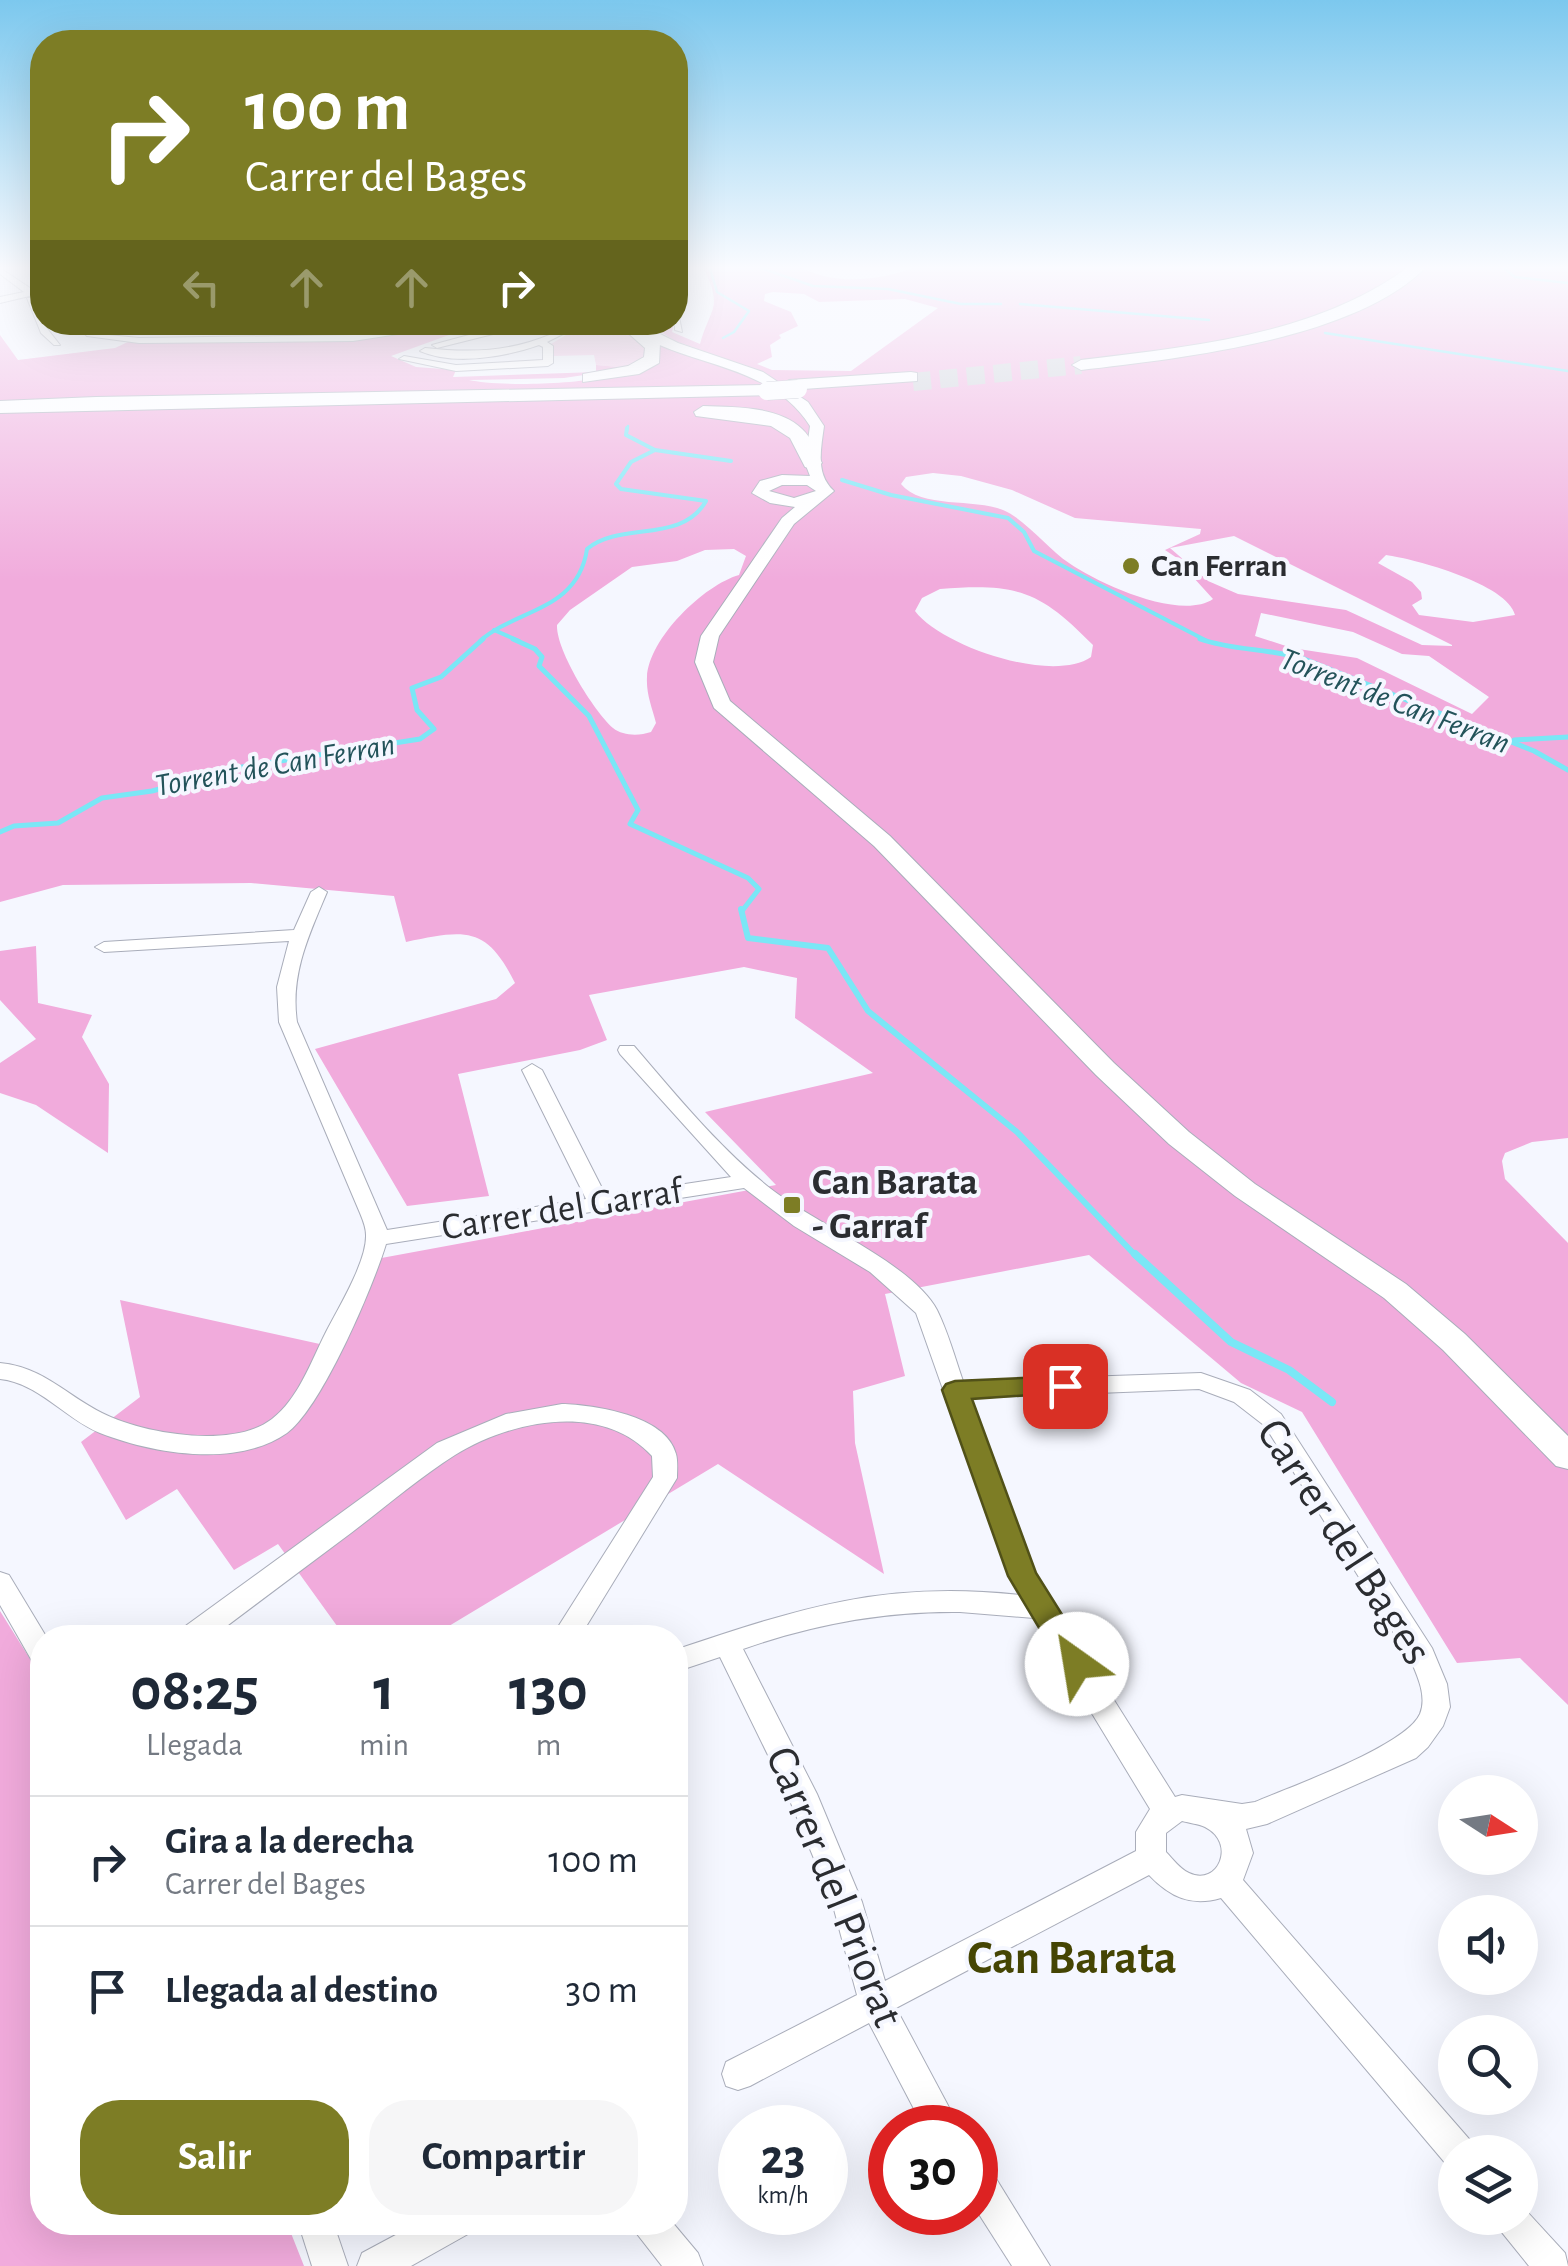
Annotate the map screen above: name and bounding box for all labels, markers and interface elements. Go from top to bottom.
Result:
icon: right [80,70,210,200]
text: 100 m [245,73,410,143]
text: Carrer del Bages [245,155,527,200]
icon: left [174,260,229,315]
icon: ahead [279,260,334,315]
icon: ahead [384,260,439,315]
icon: right [489,260,544,315]
place label: Can Ferran [1151,550,1287,582]
marker: Can Ferran [1120,555,1142,577]
water label: Torrent de Can Ferran [1276,643,1514,759]
water label: Torrent de Can Ferran [153,728,397,802]
place label: Can Barata - Garraf [812,1164,978,1246]
street label: Carrer del Garraf [439,1172,687,1248]
marker: Can Barata - Garraf [781,1194,803,1216]
pin [1023,1344,1108,1429]
icon: arrive [1038,1359,1093,1414]
street label: Carrer del Bages [1248,1411,1440,1673]
position arrow [1025,1612,1129,1716]
text: 08:25 [130,1661,259,1721]
text: 1 [373,1661,395,1721]
text: 130 [509,1661,588,1721]
text: Llegada [146,1729,243,1761]
text: min [359,1729,409,1761]
text: m [536,1729,561,1761]
street label: Carrer del Priorat [757,1741,911,2033]
north arrow [1438,1775,1538,1875]
map controls [1438,1775,1538,2235]
text: Gira a la derecha [165,1823,415,1861]
icon: right [80,1834,135,1889]
text: 100 m [548,1842,638,1880]
text: Carrer del Bages [165,1868,366,1900]
button: sound [1438,1895,1538,1995]
district label: Can Barata [967,1935,1177,1983]
icon: arrive [80,1964,135,2019]
text: Llegada al destino [165,1972,438,2010]
text: 30 m [566,1972,638,2010]
button: search [1438,2015,1538,2115]
button: Salir [80,2100,349,2215]
button: Compartir [369,2100,638,2215]
speed limit sign: 30 [868,2105,998,2235]
text: 23 [760,2133,806,2183]
button: layers [1438,2135,1538,2235]
text: km/h [757,2183,809,2208]

